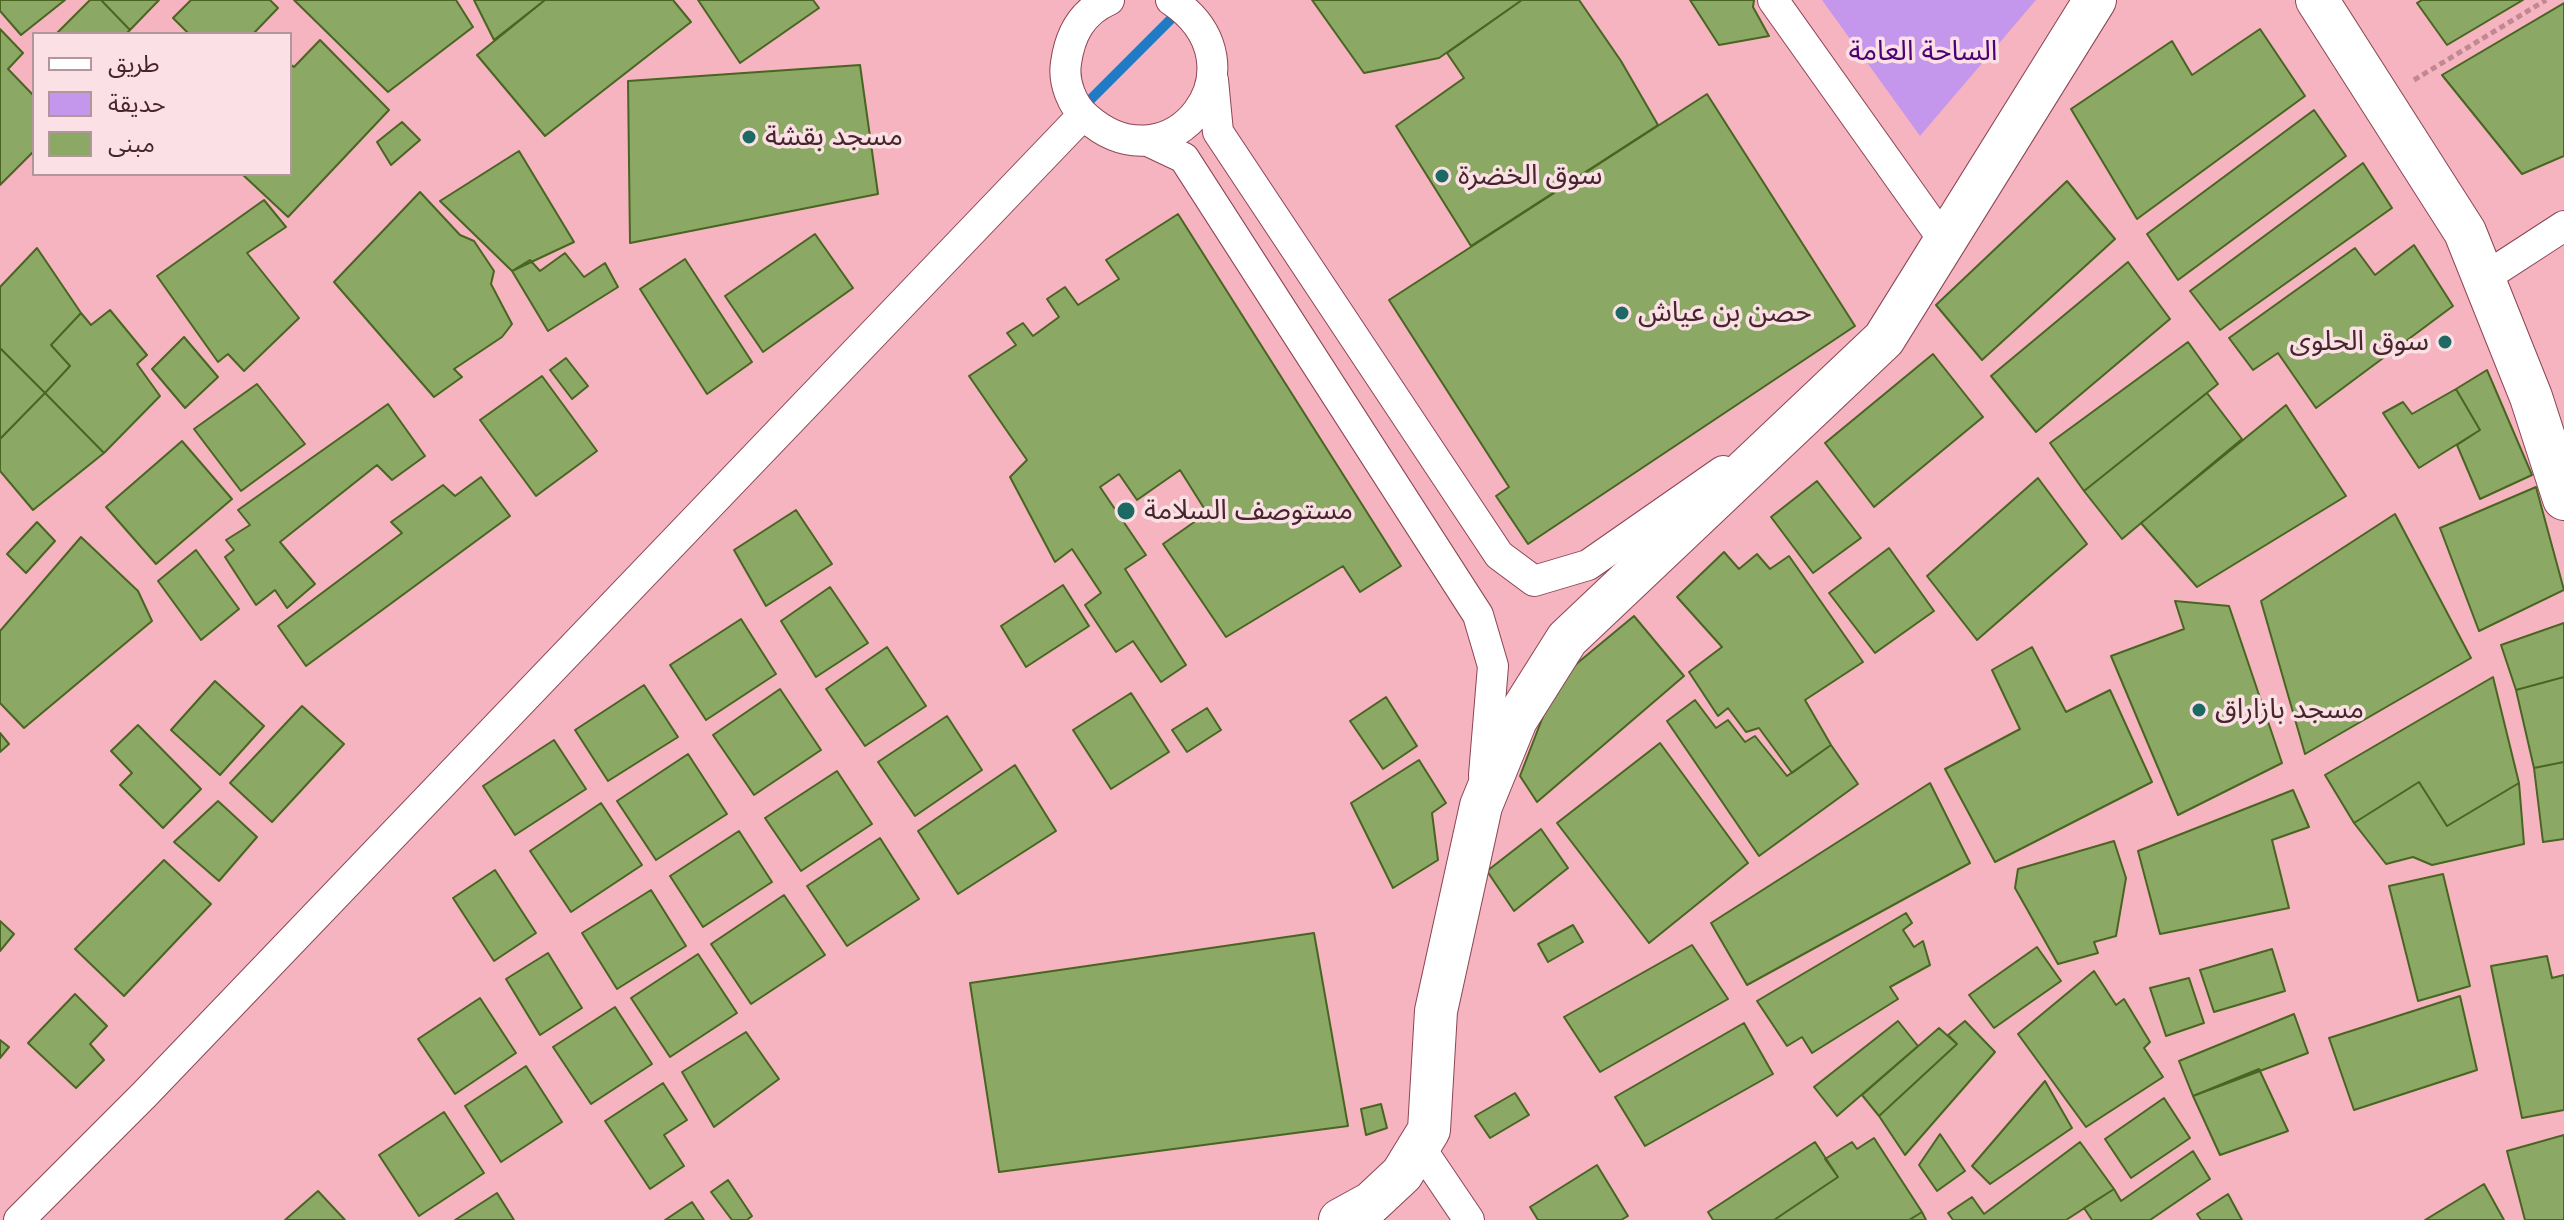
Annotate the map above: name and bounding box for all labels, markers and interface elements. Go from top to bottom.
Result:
legend [32,32,292,176]
park label: الساحة العامة [1849,35,1997,69]
text: طريق [108,49,160,78]
text: حديقة [108,89,166,118]
place label: مسجد بقشة [765,120,903,154]
marker: مسجد بقشة [740,128,758,146]
text: مبنى [108,129,155,158]
place label: سوق الخضرة [1458,159,1602,193]
marker: سوق الخضرة [1433,167,1451,185]
place label: حصن بن عياش [1638,296,1812,330]
marker: حصن بن عياش [1613,304,1631,322]
place label: سوق الحلوى [2290,325,2429,359]
marker: سوق الحلوى [2436,333,2454,351]
place label: مستوصف السلامة [1144,494,1353,528]
marker: مستوصف السلامة [1115,500,1137,522]
place label: مسجد بازاراق [2215,693,2364,727]
marker: مسجد بازاراق [2190,701,2208,719]

